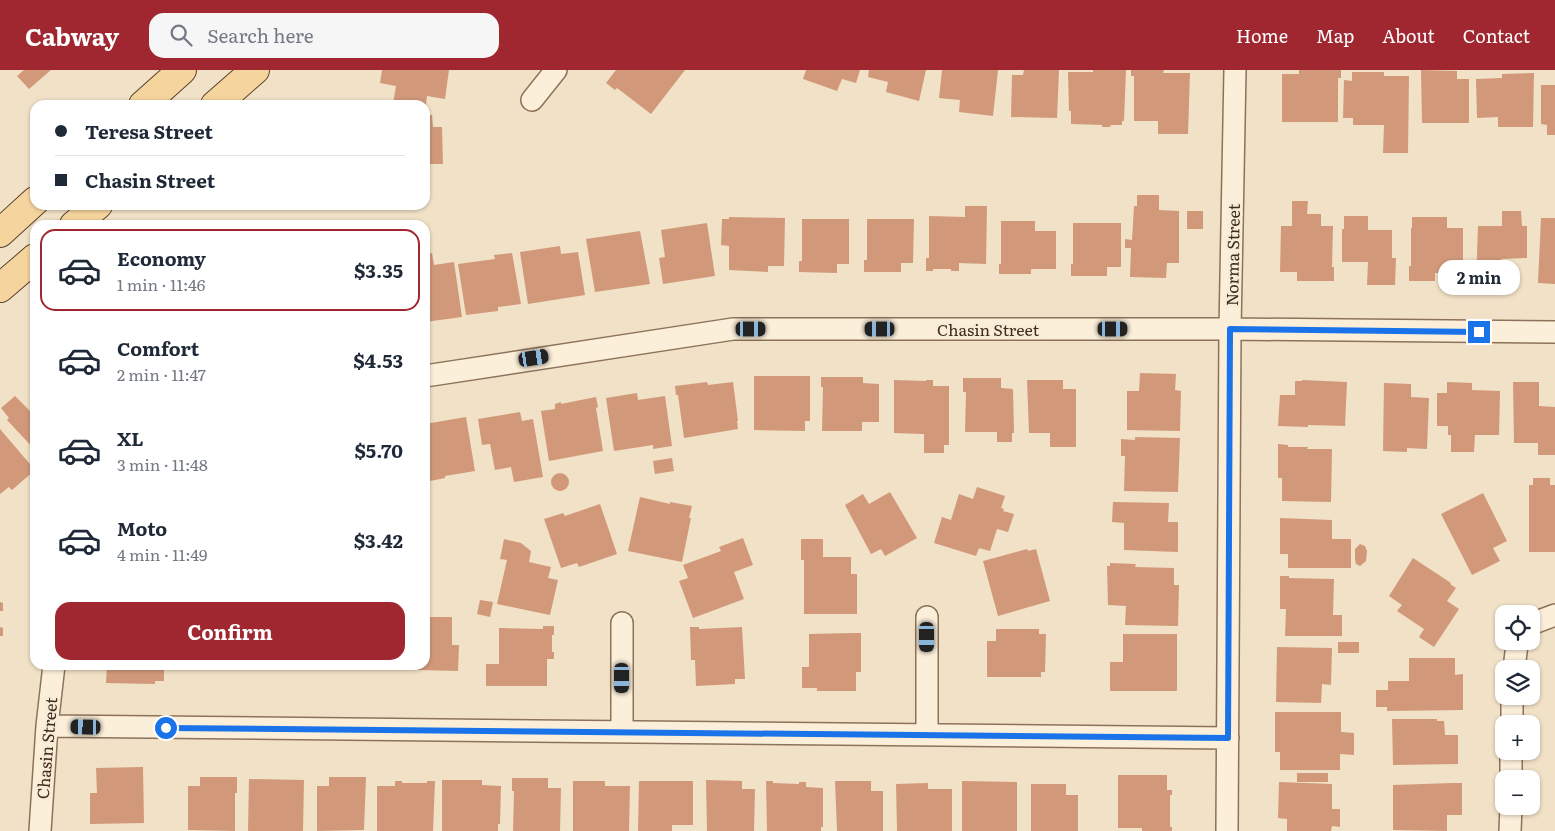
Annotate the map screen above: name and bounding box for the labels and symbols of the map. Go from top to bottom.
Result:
street label: Norma Street [1219,203,1245,306]
callout: 2 min [1438,260,1520,294]
street label: Chasin Street [937,317,1040,341]
route end [1468,321,1490,343]
car [736,322,766,337]
car [865,322,895,337]
car [1098,322,1128,337]
car [518,348,549,368]
car [919,622,934,652]
car [614,663,629,693]
street label: Chasin Street [30,696,62,800]
route start [155,717,177,739]
car [70,719,101,735]

